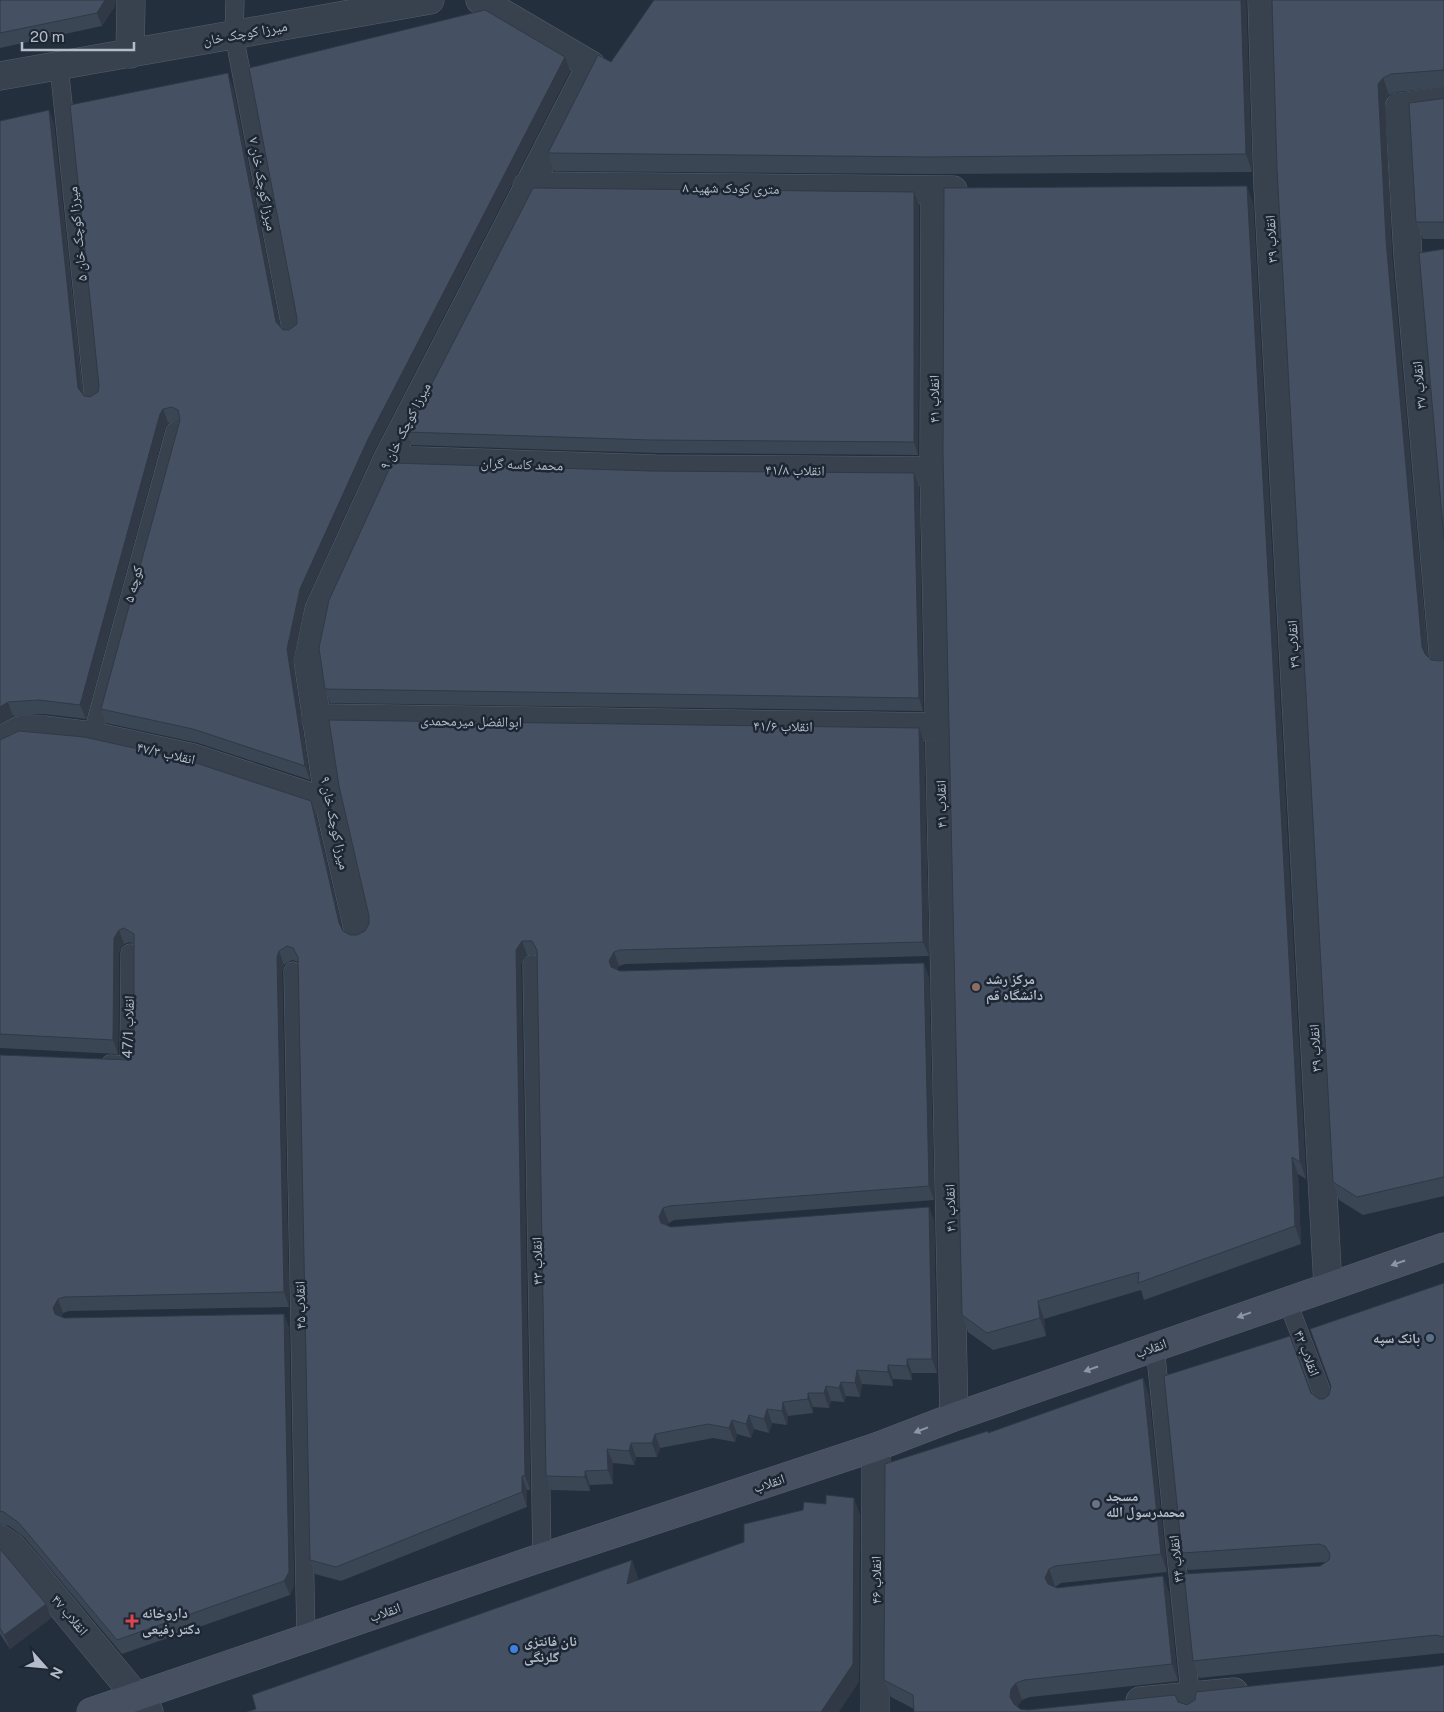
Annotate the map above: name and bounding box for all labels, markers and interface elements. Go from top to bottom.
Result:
street label: میرزا کوچک خان [202,18,289,49]
scale bar [22,20,135,52]
text: 20 m [30,28,65,45]
street label: میرزا کوچک خان ۷ [245,136,280,232]
street label: ۸ متری کودک شهید [682,179,779,198]
street label: میرزا کوچک خان ۵ [64,186,91,282]
street label: انقلاب ۳۹ [1262,215,1281,263]
street label: انقلاب ۳۷ [1409,360,1429,410]
street label: انقلاب ۴۱ [926,375,942,423]
street label: میرزا کوچک خان ۹ [376,380,435,472]
street label: محمد کاسه گران [480,455,564,474]
street label: انقلاب ۴۱/۸ [765,461,825,479]
street label: کوچه ۵ [120,564,147,604]
street label: انقلاب ۳۹ [1284,620,1303,668]
street label: ابوالفضل میرمحمدی [420,712,522,731]
street label: انقلاب ۴۱/۶ [753,717,813,735]
street label: انقلاب ۴۷/۳ [135,739,197,768]
street label: میرزا کوچک خان ۹ [316,775,353,871]
street label: انقلاب ۴۱ [933,780,950,828]
place label: مرکز رشد دانشگاه قم [986,971,1043,1005]
marker: مرکز رشد دانشگاه قم [970,981,982,993]
street label: انقلاب 47/1 [119,995,138,1059]
street label: انقلاب ۳۹ [1306,1024,1325,1072]
street label: انقلاب ۴۱ [942,1184,959,1232]
street label: انقلاب ۴۳ [529,1237,546,1285]
one-way arrow [1390,1259,1405,1267]
street label: انقلاب ۴۵ [292,1281,309,1329]
one-way arrow [1236,1311,1251,1319]
street label: انقلاب ۴۲ [1291,1328,1323,1378]
place label: بانک سپه [1373,1330,1420,1347]
marker: بانک سپه [1424,1332,1436,1344]
street label: انقلاب [1133,1335,1169,1361]
one-way arrow [1083,1365,1098,1373]
one-way arrow [914,1426,928,1434]
street label: انقلاب [751,1470,787,1496]
place label: مسجد محمدرسول الله [1106,1488,1185,1520]
marker: مسجد محمدرسول الله [1090,1498,1102,1510]
street label: انقلاب ۴۴ [1166,1534,1187,1584]
street label: انقلاب ۴۶ [868,1556,884,1604]
street label: انقلاب ۴۷ [48,1591,92,1639]
street label: انقلاب [367,1599,403,1625]
place label: داروخانه دکتر رفیعی [142,1605,200,1638]
marker: داروخانه دکتر رفیعی [126,1615,138,1627]
place label: نان فانتزی گلرنگی [524,1633,577,1666]
north arrow [20,1642,70,1692]
marker: نان فانتزی گلرنگی [508,1643,520,1655]
text: N [47,1664,66,1681]

